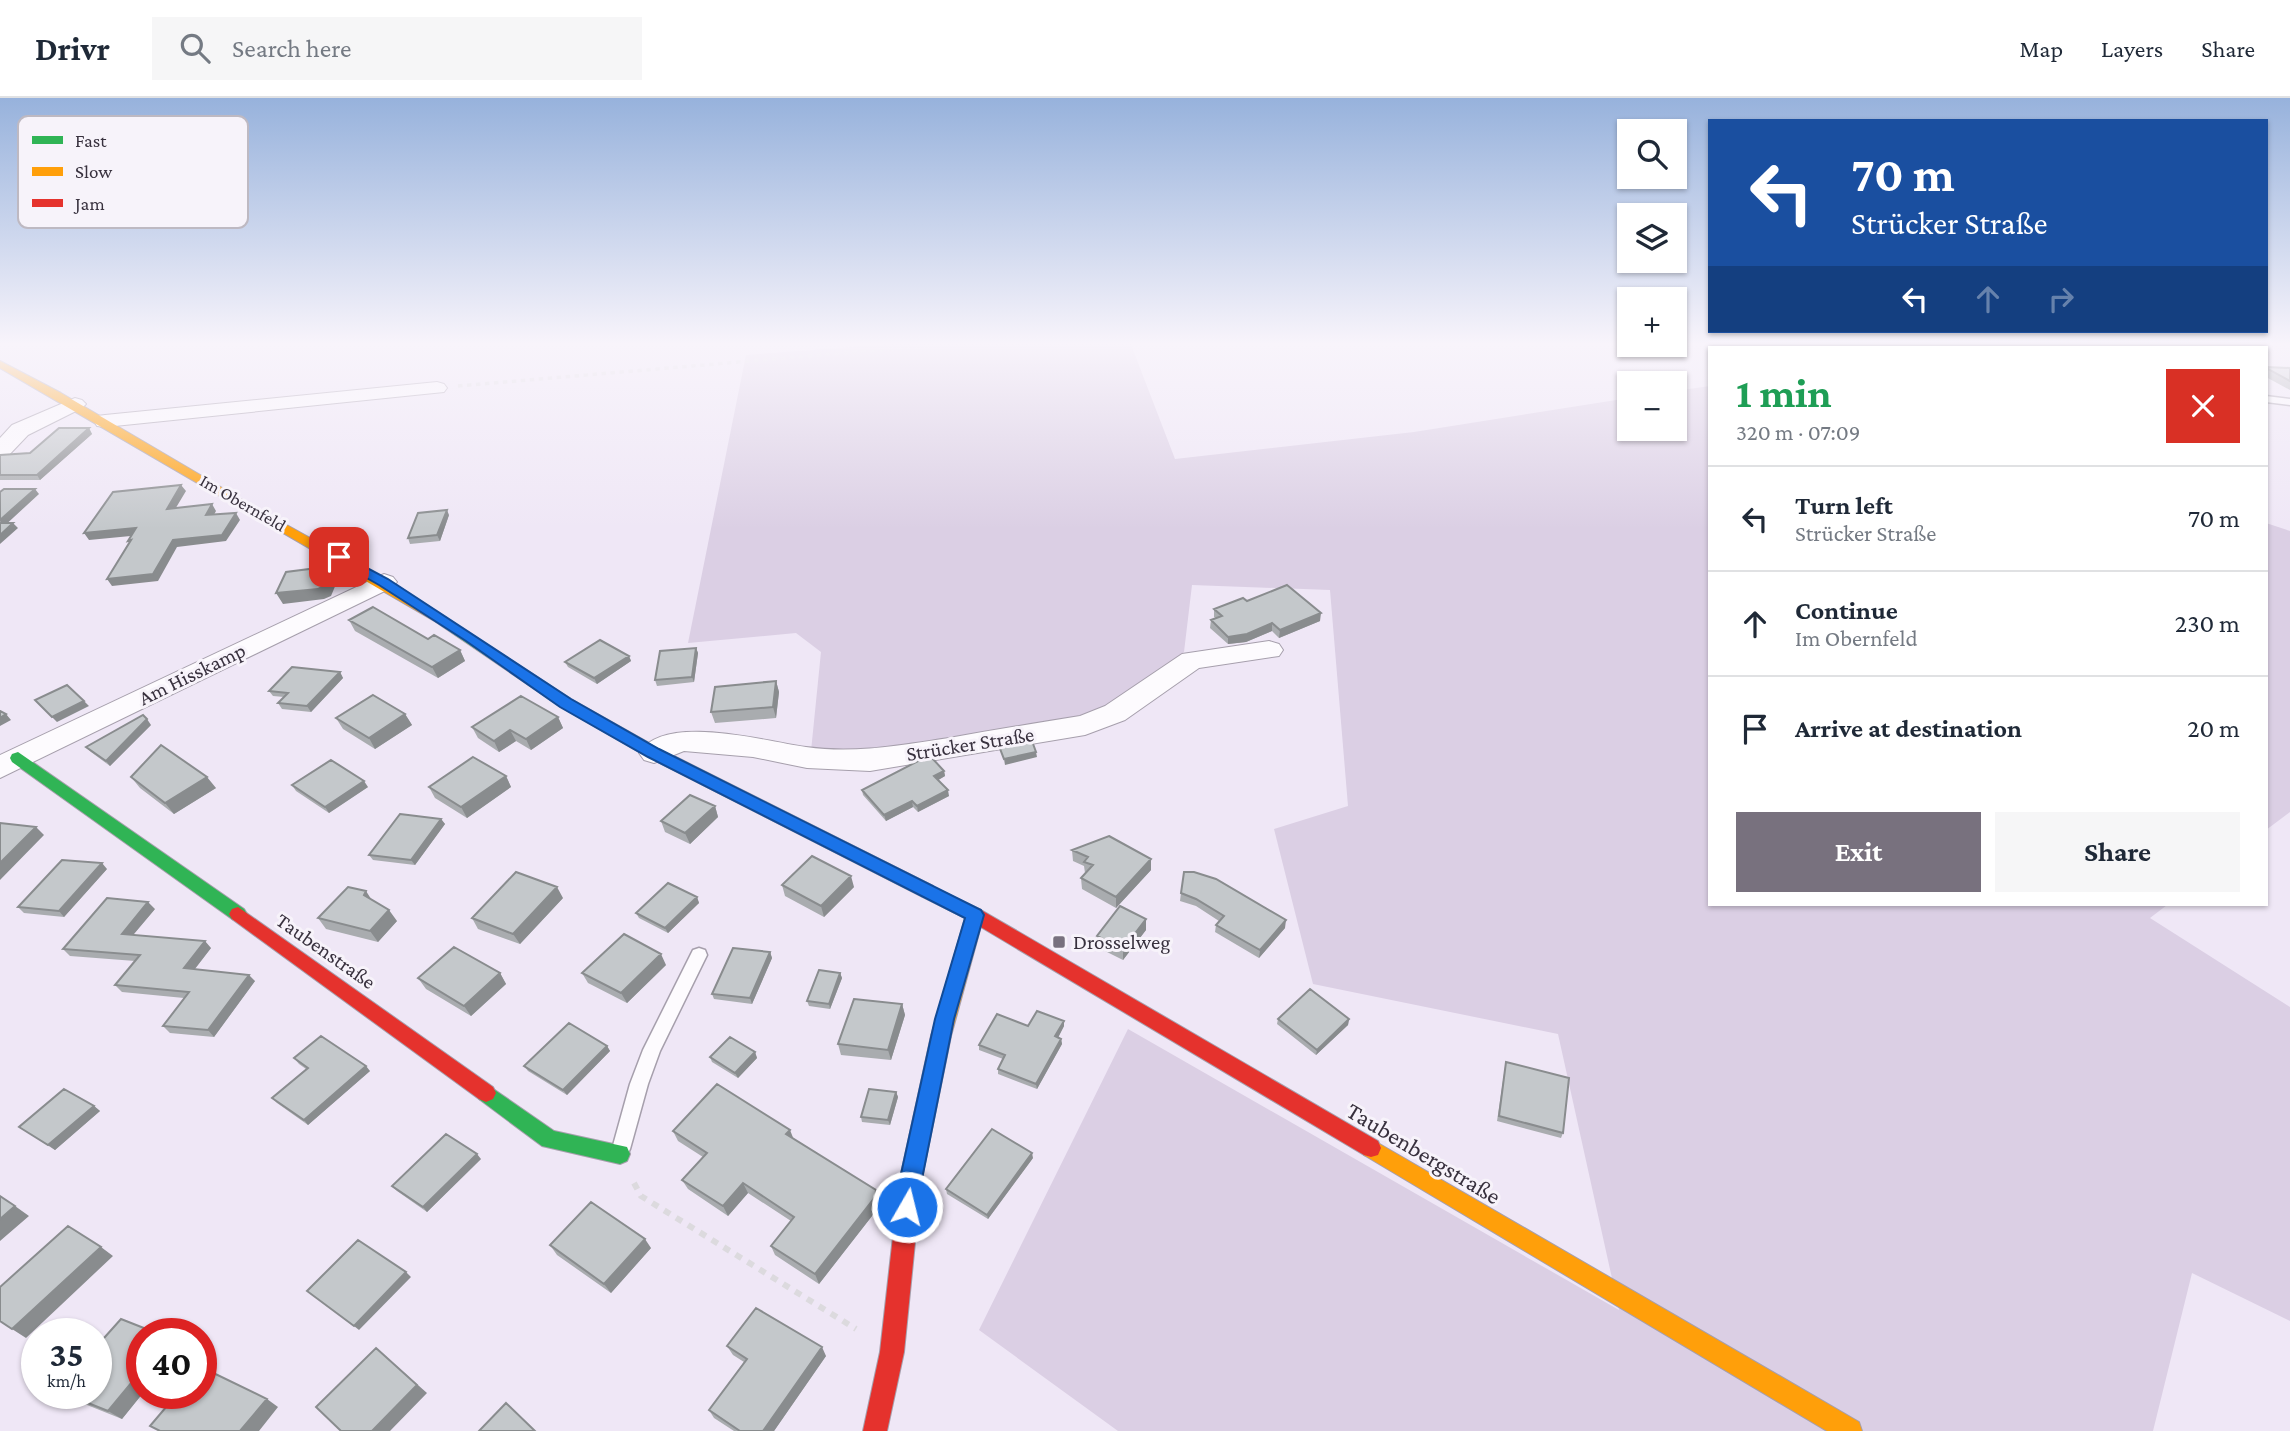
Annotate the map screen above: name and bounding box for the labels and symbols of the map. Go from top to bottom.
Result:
legend [18,116,248,228]
text: Fast [75,130,107,151]
text: Slow [75,161,112,182]
text: Jam [73,193,105,214]
street label: Im Obernfeld [196,470,290,536]
pin [309,527,369,587]
street label: Am Hisskamp [135,638,249,710]
street label: Strücker Straße [904,722,1036,766]
street label: Taubenstraße [272,908,380,994]
place label: Drosselweg [1073,930,1170,954]
marker: Drosselweg [1051,934,1067,950]
street label: Taubenbergstraße [1342,1096,1506,1210]
position arrow [870,1170,944,1244]
speed limit sign: 40 [126,1318,217,1409]

